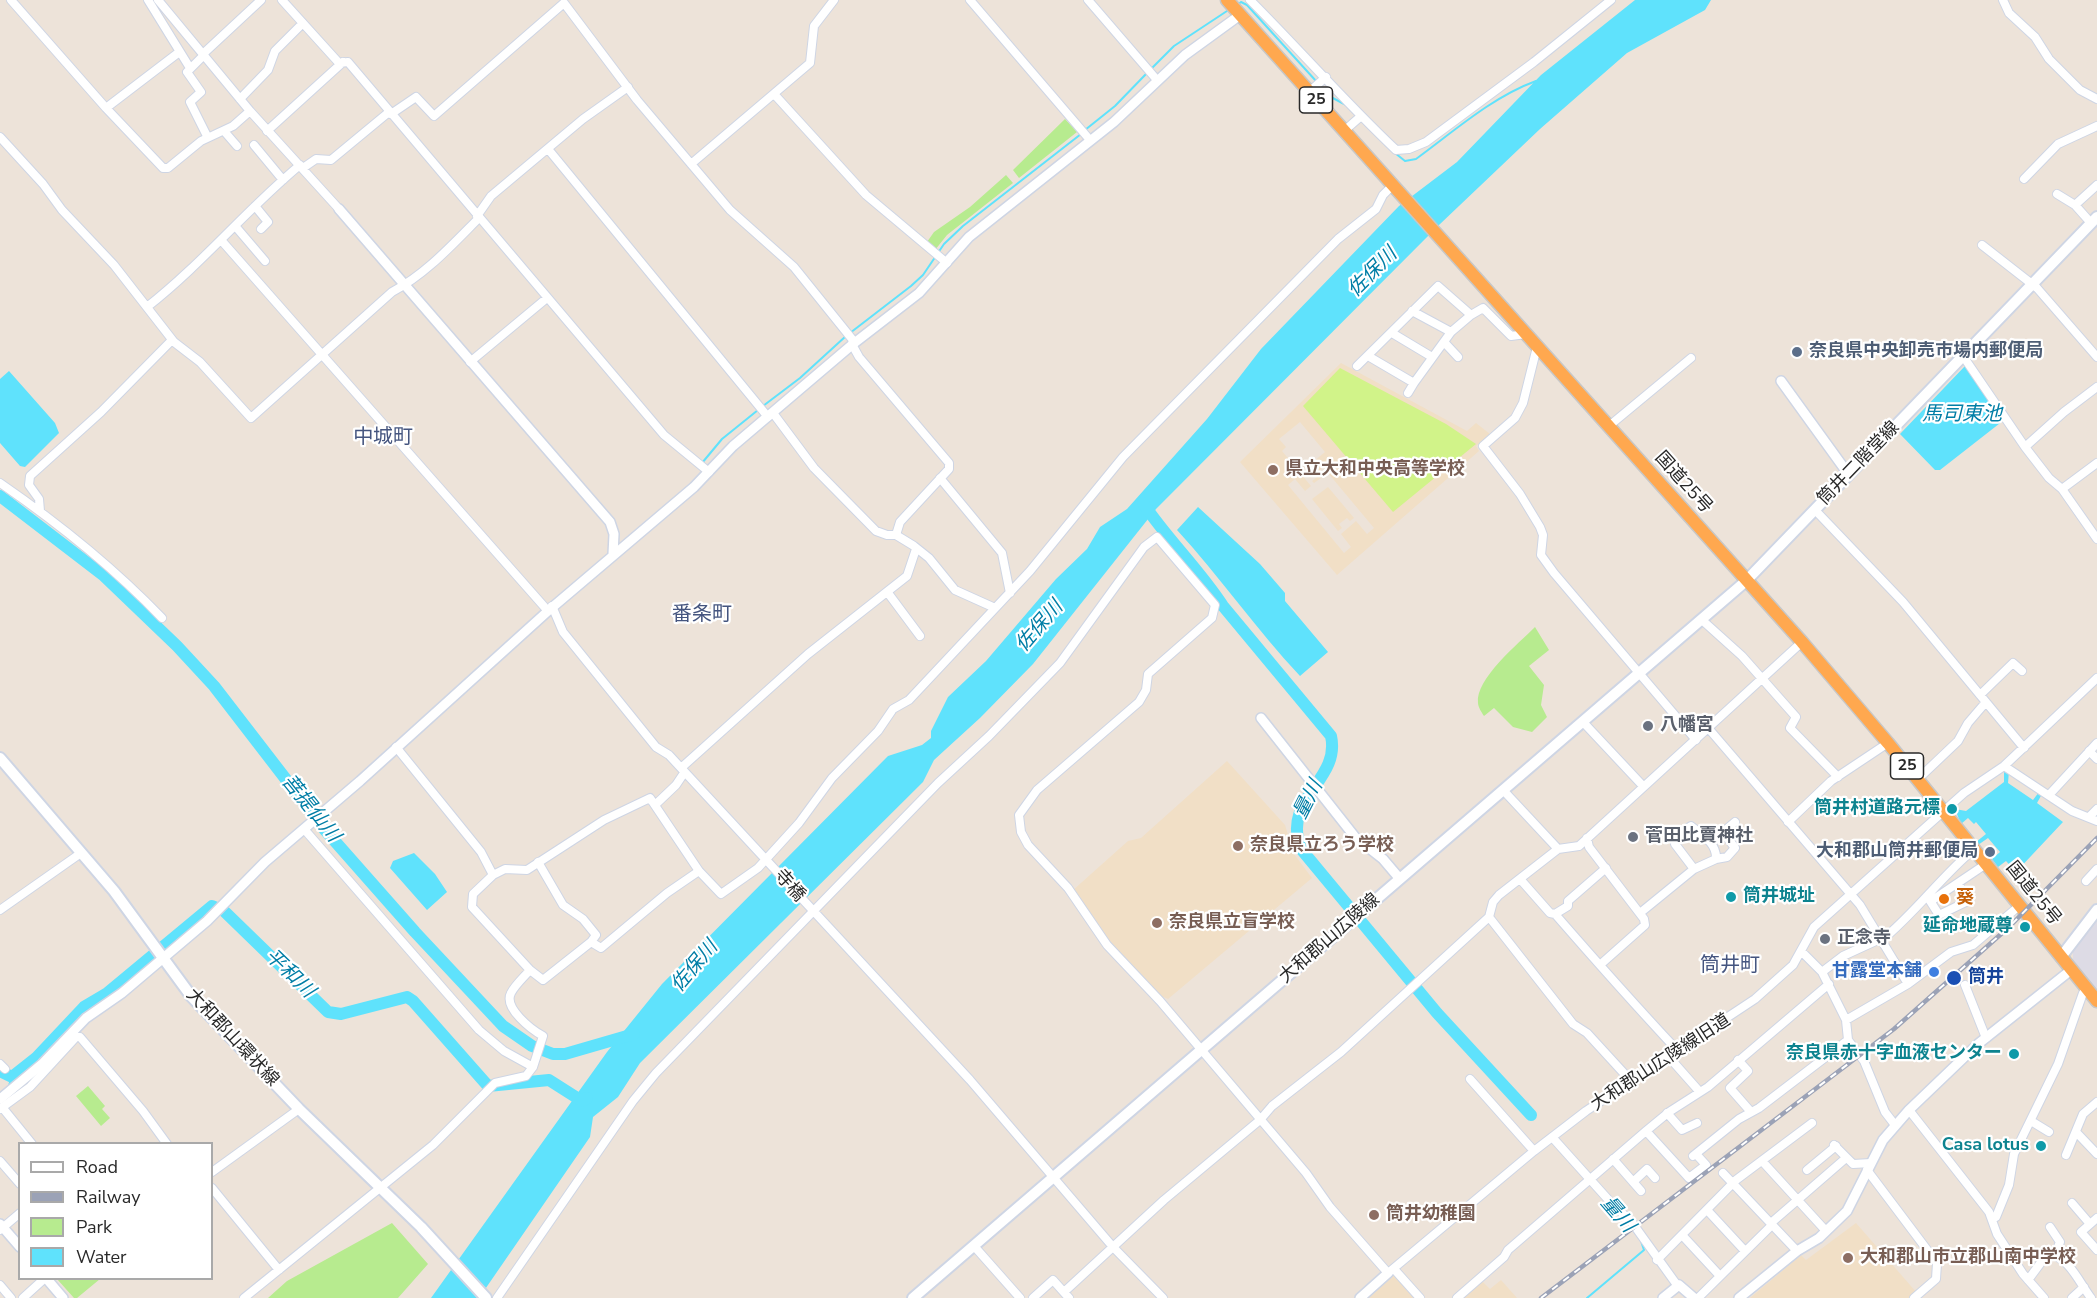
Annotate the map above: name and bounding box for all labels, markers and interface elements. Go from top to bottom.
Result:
road number: 25 [1300,87,1332,113]
water label: 佐保川 [1343,243,1403,303]
place label: 奈良県中央卸売市場内郵便局 [1809,341,2043,363]
marker: 奈良県中央卸売市場内郵便局 [1790,345,1804,359]
water label: 馬司東池 [1922,403,2002,427]
street label: 筒井二階堂線 [1814,418,1904,510]
district label: 中城町 [353,426,413,450]
street label: 国道25号 [1650,448,1716,518]
place label: 県立大和中央高等学校 [1285,459,1465,481]
marker: 県立大和中央高等学校 [1266,463,1280,477]
water label: 佐保川 [1011,596,1069,658]
district label: 番条町 [672,603,732,627]
place label: 八幡宮 [1660,715,1714,737]
marker: 八幡宮 [1641,719,1655,733]
road number: 25 [1890,753,1924,779]
water label: 菩提仙川 [276,770,344,848]
water label: 量川 [1289,777,1329,823]
place label: 筒井村道路元標 [1814,798,1940,820]
marker: 筒井村道路元標 [1945,802,1959,816]
place label: 菅田比賣神社 [1645,826,1753,848]
marker: 菅田比賣神社 [1626,830,1640,844]
place label: 奈良県立ろう学校 [1250,835,1394,857]
marker: 奈良県立ろう学校 [1231,839,1245,853]
place label: 大和郡山筒井郵便局 [1816,841,1978,863]
marker: 大和郡山筒井郵便局 [1983,845,1997,859]
street label: 国道25号 [2001,858,2065,930]
street label: 寺橋 [769,865,809,907]
place label: 筒井城址 [1743,886,1815,908]
place label: 葵 [1956,888,1974,910]
street label: 大和郡山広陵線 [1275,890,1385,988]
marker: 筒井城址 [1724,890,1738,904]
marker: 葵 [1937,892,1951,906]
place label: 奈良県立盲学校 [1169,912,1295,934]
marker: 奈良県立盲学校 [1150,916,1164,930]
place label: 延命地蔵尊 [1923,916,2013,938]
marker: 延命地蔵尊 [2018,920,2032,934]
place label: 正念寺 [1837,928,1891,950]
marker: 正念寺 [1818,932,1832,946]
water label: 佐保川 [667,936,723,998]
water label: 平和川 [259,945,319,1003]
district label: 筒井町 [1700,954,1760,978]
place label: 甘露堂本舗 [1832,961,1922,983]
marker: 甘露堂本舗 [1927,965,1941,979]
place label: 筒井 [1968,967,2004,989]
marker: 筒井 [1945,969,1963,987]
street label: 大和郡山環状線 [181,985,283,1091]
street label: 大和郡山広陵線旧道 [1587,1010,1735,1116]
place label: 奈良県赤十字血液センター [1786,1043,2002,1065]
marker: 奈良県赤十字血液センター [2007,1047,2021,1061]
place label: Casa lotus [1942,1135,2029,1157]
marker: Casa lotus [2034,1139,2048,1153]
legend [18,1142,213,1280]
text: Road [76,1155,118,1179]
text: Railway [76,1185,141,1209]
water label: 量川 [1595,1192,1639,1238]
place label: 筒井幼稚園 [1386,1204,1476,1226]
marker: 筒井幼稚園 [1367,1208,1381,1222]
text: Park [76,1215,112,1239]
text: Water [76,1245,127,1269]
place label: 大和郡山市立郡山南中学校 [1860,1247,2076,1269]
marker: 大和郡山市立郡山南中学校 [1841,1251,1855,1265]

